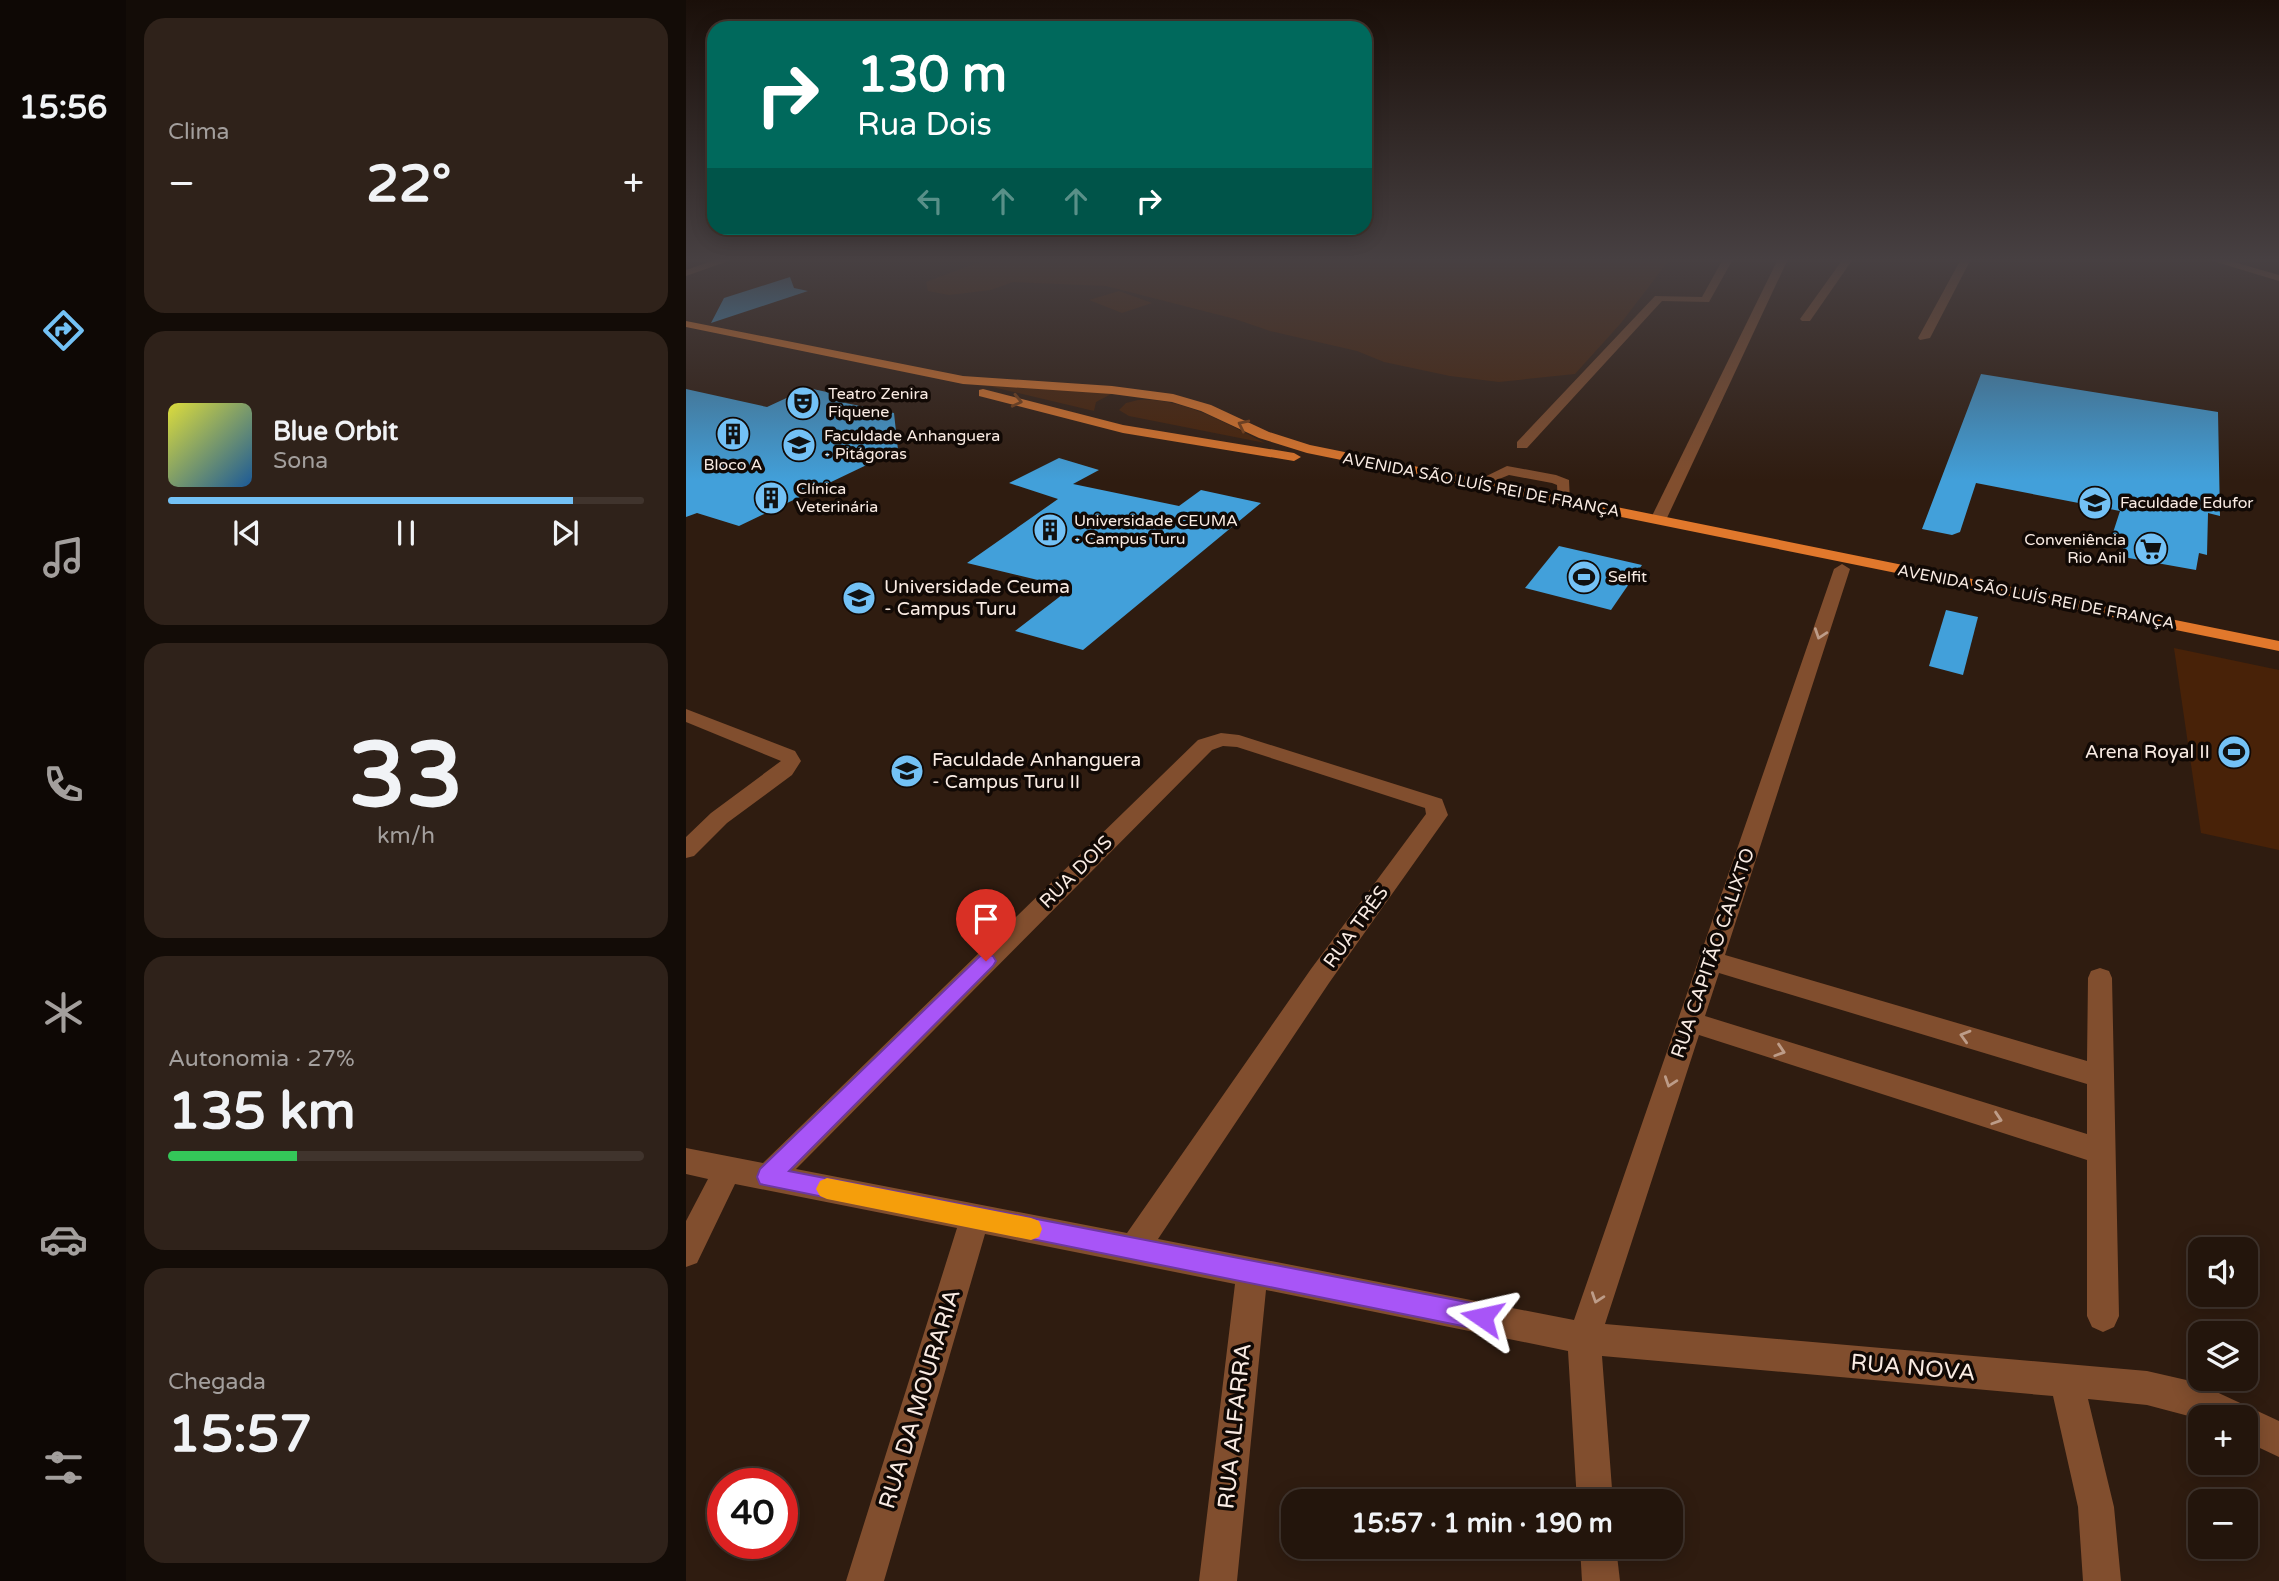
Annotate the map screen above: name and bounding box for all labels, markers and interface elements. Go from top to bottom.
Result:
text: 130 m [857,46,1007,105]
icon: right [742,49,833,140]
text: 15:56 [19,89,107,127]
text: Rua Dois [857,106,992,144]
text: Clima [168,118,229,146]
text: 22° [366,153,451,216]
text: − [168,161,195,207]
text: + [623,161,644,207]
icon: left [911,182,949,220]
icon: ahead [984,182,1022,220]
icon: ahead [1057,182,1095,220]
icon: right [1130,182,1168,220]
icon: directions [39,306,88,355]
theatre icon: Teatro Zenira Fiquene [784,384,822,422]
place label: Teatro Zenira Fiquene [828,384,929,422]
one-way arrow [1011,393,1023,407]
building icon: Bloco A [714,415,752,453]
text: Blue Orbit [273,416,398,447]
one-way arrow [1238,419,1250,433]
school or university icon: Faculdade Anhanguera - Pitágoras [780,426,818,464]
place label: Faculdade Anhanguera - Pitágoras [824,426,1000,464]
text: Sona [273,447,328,475]
street label: AVENIDA SÃO LUÍS REI DE FRANÇA [1341,448,1621,522]
place label: Bloco A [704,455,763,475]
building icon: Clínica Veterinária [752,479,790,517]
place label: Clínica Veterinária [796,479,878,517]
school or university icon: Faculdade Edufor [2076,484,2114,522]
place label: Faculdade Edufor [2120,493,2254,513]
building icon: Universidade CEUMA - Campus Turu [1031,511,1069,549]
place label: Universidade CEUMA - Campus Turu [1074,511,1238,549]
icon: previous [228,514,266,552]
icon: pause [387,514,425,552]
icon: next [546,514,584,552]
place label: Conveniência Rio Anil [2024,530,2126,568]
supermarket icon: Conveniência Rio Anil [2132,530,2170,568]
icon: music [39,533,88,582]
sports icon: Selfit [1565,558,1603,596]
street label: AVENIDA SÃO LUÍS REI DE FRANÇA [1896,560,2176,634]
place label: Selfit [1608,567,1647,587]
place label: Universidade Ceuma - Campus Turu [884,576,1070,620]
school or university icon: Universidade Ceuma - Campus Turu [840,579,878,617]
one-way arrow [1814,627,1828,640]
text: 33 [349,721,463,831]
sports icon: Arena Royal II [2215,733,2253,771]
place label: Arena Royal II [2085,741,2210,763]
place label: Faculdade Anhanguera - Campus Turu II [932,749,1141,793]
school or university icon: Faculdade Anhanguera - Campus Turu II [888,752,926,790]
icon: phone [39,760,88,809]
text: km/h [377,822,435,850]
street label: RUA DOIS [1035,831,1117,913]
street label: RUA CAPITÃO CALIXTO [1666,845,1759,1061]
street label: RUA TRÊS [1319,882,1393,972]
pin [956,889,1016,961]
icon: arrive [967,900,1005,938]
icon: climate [39,988,88,1037]
one-way arrow [1960,1030,1972,1045]
one-way arrow [1774,1042,1786,1057]
text: Autonomia · 27% [168,1045,355,1073]
one-way arrow [1664,1075,1678,1087]
text: 135 km [168,1080,356,1143]
one-way arrow [1991,1111,2003,1126]
icon: car [39,1215,88,1264]
map controls [2188,1237,2258,1559]
button: sound [2188,1237,2258,1307]
position arrow [1445,1280,1519,1354]
street label: RUA DA MOURARIA [873,1286,967,1512]
one-way arrow [1591,1291,1605,1303]
button: layers [2188,1321,2258,1391]
street label: RUA ALFARRA [1212,1342,1258,1510]
street label: RUA NOVA [1849,1349,1977,1387]
text: Chegada [168,1368,266,1396]
text: 15:57 [168,1403,312,1466]
button: + [2188,1405,2258,1475]
icon: filters [39,1443,88,1492]
speed limit sign: 40 [707,1468,798,1559]
button: − [2188,1489,2258,1559]
text: 15:57 · 1 min · 190 m [1351,1508,1613,1539]

